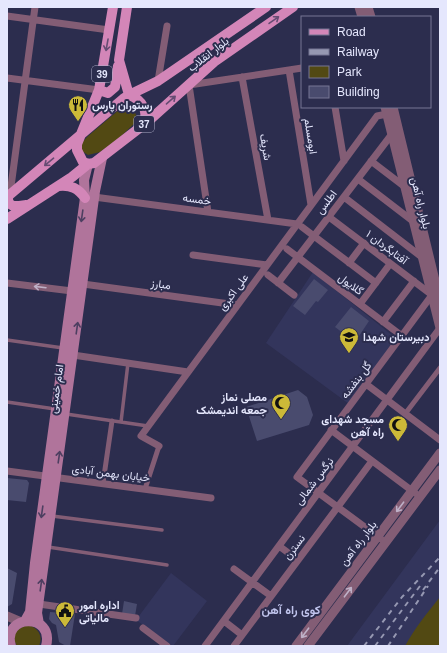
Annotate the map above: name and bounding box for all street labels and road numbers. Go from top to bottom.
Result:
street label: بلوار انقلاب [185,34,231,74]
road number: 39 [92,66,112,82]
road number: 37 [134,116,154,132]
street label: ابومسلم [300,117,320,155]
street label: شریف [257,133,274,162]
street label: بلوار راه آهن [408,176,433,230]
street label: اطلس [313,188,340,217]
street label: خمسه [182,191,212,207]
street label: آفتابگردان ۱ [363,228,411,268]
street label: علی اکبری [216,271,251,313]
street label: گلایول [336,271,366,298]
street label: مبارز [149,277,172,292]
street label: گل بنفشه [338,359,375,401]
street label: امام خمینی [47,364,67,415]
street label: نرگس شمالی [292,455,336,508]
street label: خیابان بهمن آبادی [71,462,151,485]
street label: بلوار راه آهن [337,518,380,568]
street label: نسترن [281,532,308,562]

